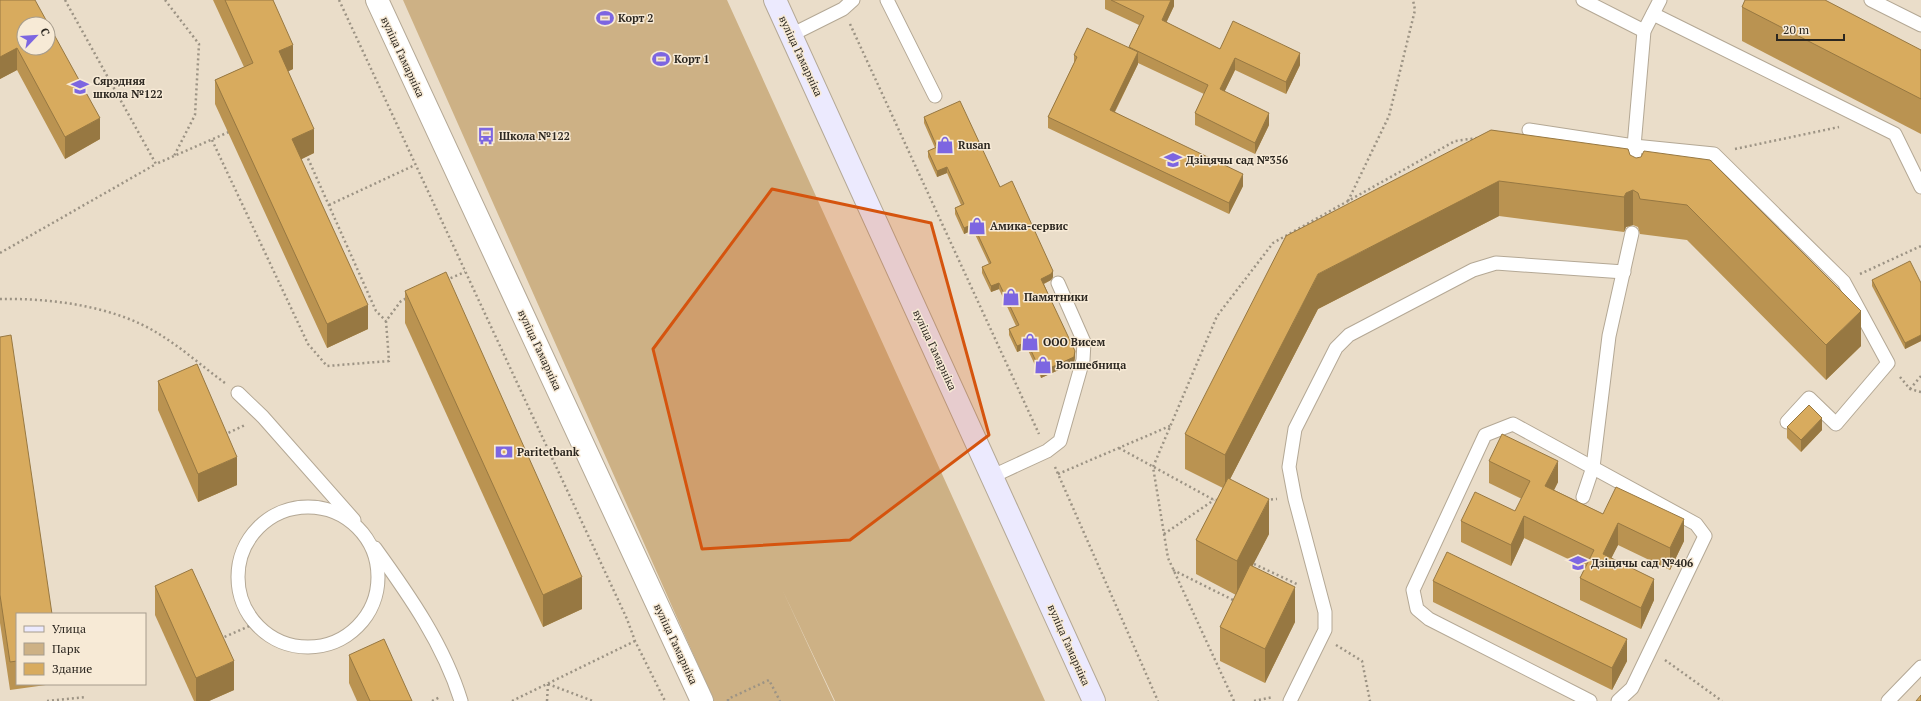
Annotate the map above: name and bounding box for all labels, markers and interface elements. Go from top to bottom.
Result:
sports icon: Корт 2 [595,8,615,28]
place label: Корт 2 [618,11,654,25]
street label: вуліца Гамарніка [776,13,826,99]
street label: вуліца Гамарніка [378,14,428,100]
north arrow [16,16,56,56]
scale bar [1777,16,1844,42]
text: 20 m [1783,22,1810,37]
text: С [37,26,53,38]
sports icon: Корт 1 [651,49,671,69]
place label: Корт 1 [674,52,710,66]
place label: Сярэдняя школа №122 [93,74,163,101]
school or university icon: Сярэдняя школа №122 [70,77,90,97]
bus stop icon: Школа №122 [476,126,496,146]
place label: Школа №122 [499,129,570,143]
shop icon: Rusan [935,135,955,155]
place label: Rusan [958,138,991,152]
school or university icon: Дзіцячы сад №356 [1163,150,1183,170]
place label: Дзіцячы сад №356 [1186,153,1288,167]
shop icon: Амика-сервис [967,216,987,236]
place label: Амика-сервис [990,219,1069,233]
shop icon: Памятники [1001,287,1021,307]
place label: Памятники [1024,290,1089,304]
street label: вуліца Гамарніка [515,307,565,393]
street label: вуліца Гамарніка [910,307,960,393]
shop icon: ООО Висем [1020,332,1040,352]
place label: ООО Висем [1043,335,1105,349]
shop icon: Волшебница [1033,355,1053,375]
place label: Волшебница [1056,358,1126,372]
bank icon: Paritetbank [494,442,514,462]
place label: Paritetbank [517,445,580,459]
school or university icon: Дзіцячы сад №406 [1568,553,1588,573]
place label: Дзіцячы сад №406 [1591,556,1693,570]
street label: вуліца Гамарніка [651,601,701,687]
street label: вуліца Гамарніка [1045,602,1093,688]
legend [16,613,146,685]
text: Улица [52,621,86,636]
text: Парк [52,641,80,656]
text: Здание [52,661,92,676]

